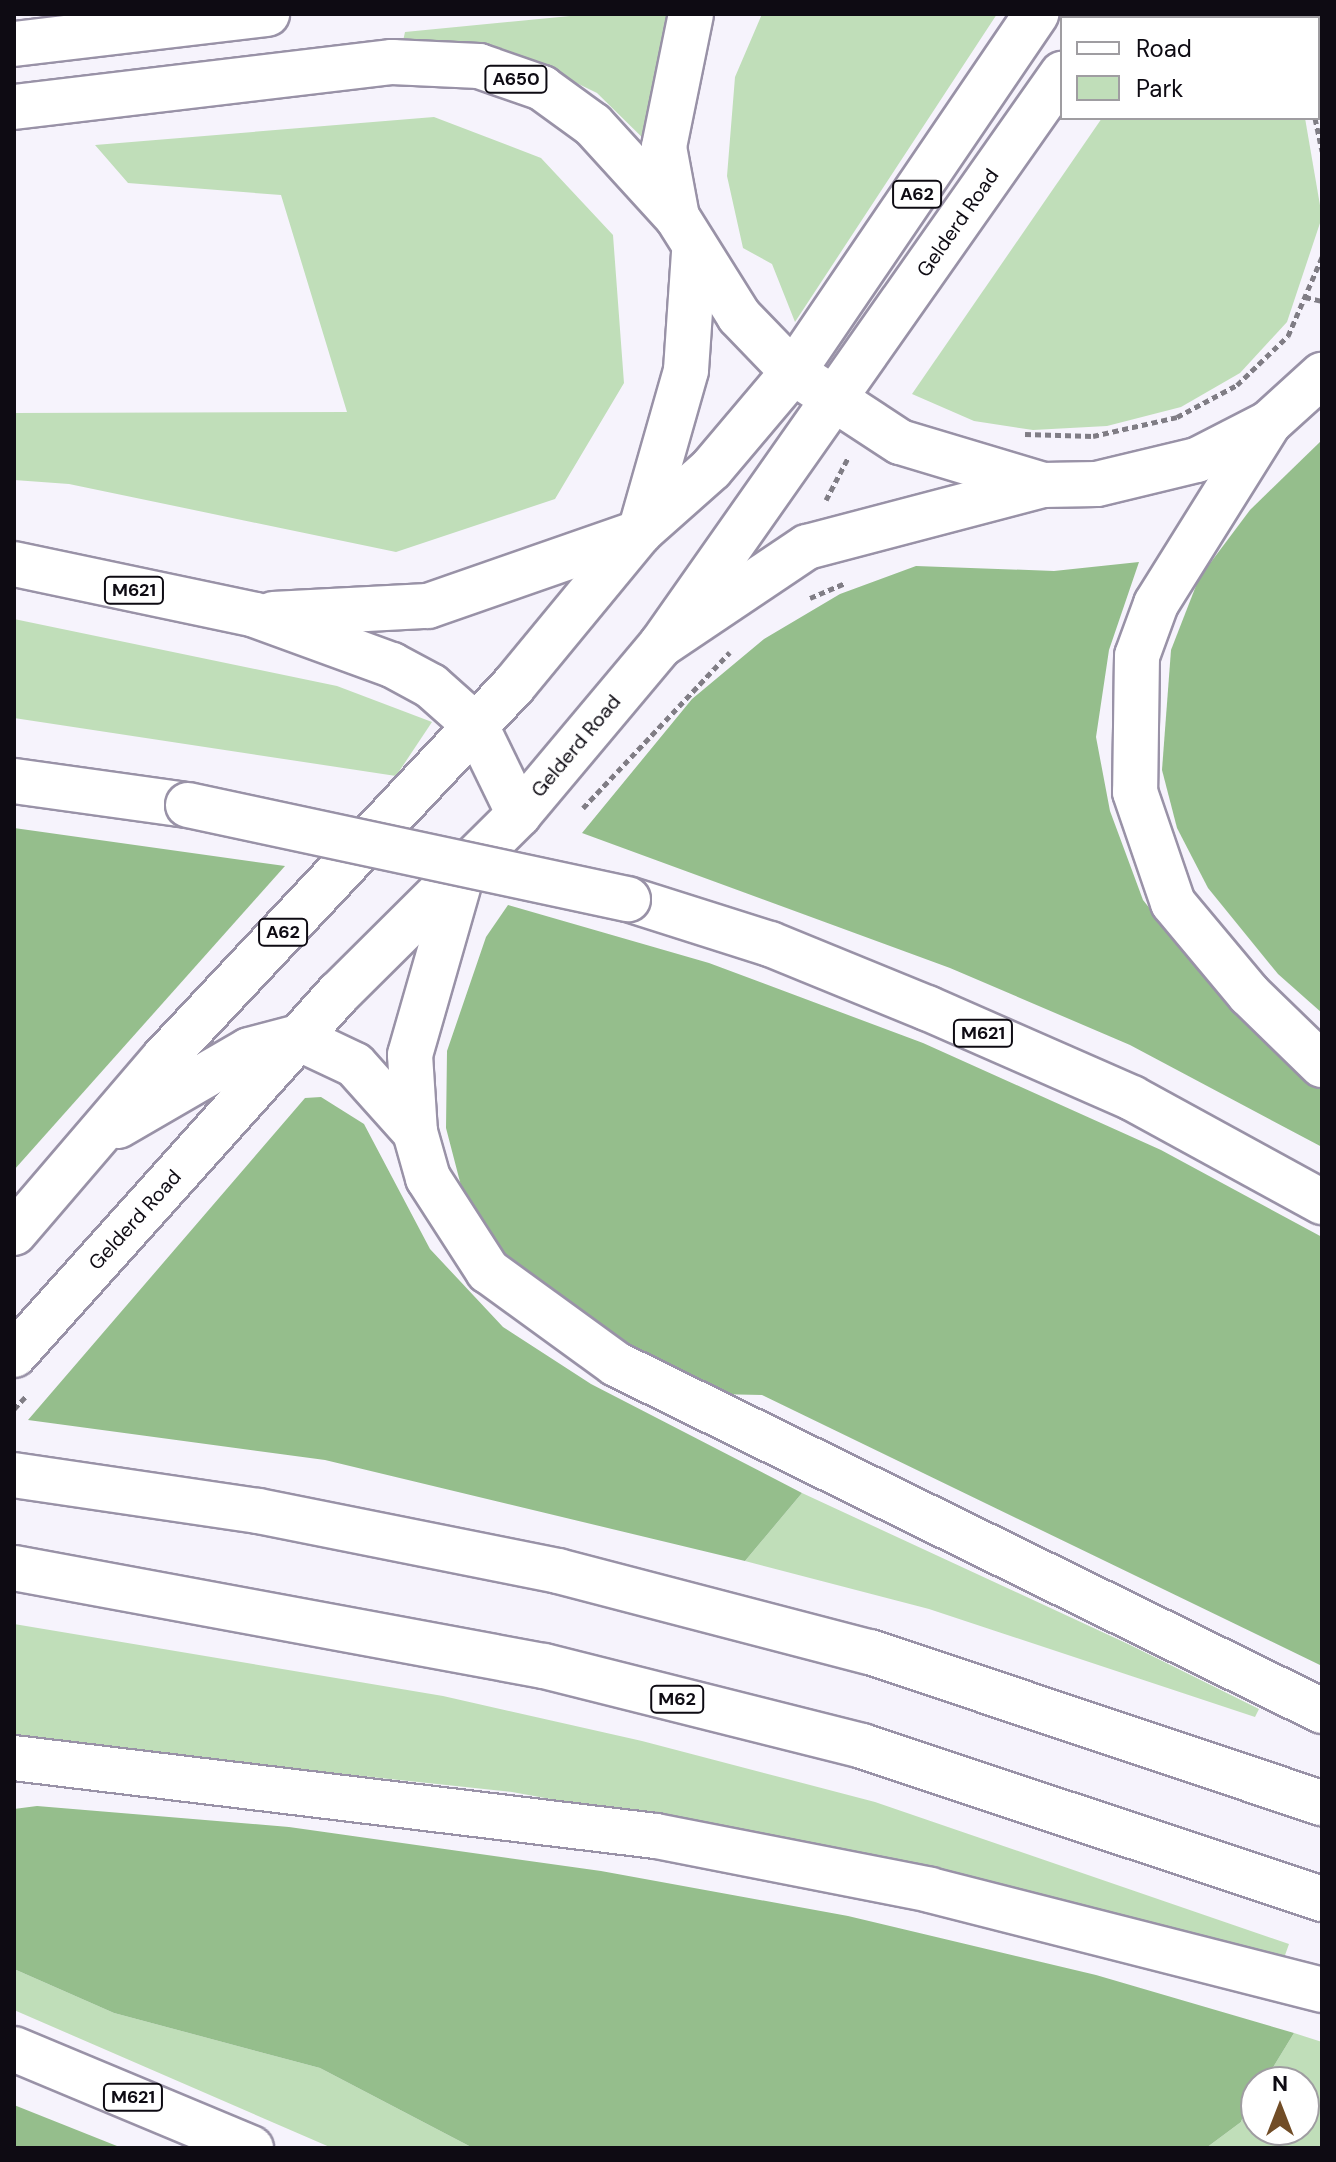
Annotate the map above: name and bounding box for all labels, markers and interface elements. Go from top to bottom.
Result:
legend [1060,16,1320,120]
text: Road [1136,33,1192,64]
road number: A650 [484,65,548,93]
text: Park [1136,73,1183,104]
street label: Gelderd Road [912,164,1004,282]
road number: A62 [891,180,943,208]
road number: M621 [102,576,166,604]
street label: Gelderd Road [526,690,626,802]
road number: A62 [257,918,309,946]
road number: M621 [951,1019,1015,1047]
street label: Gelderd Road [84,1165,186,1275]
road number: M62 [649,1685,705,1713]
north arrow [1240,2066,1320,2146]
text: N [1272,2069,1288,2098]
road number: M621 [101,2083,165,2111]

